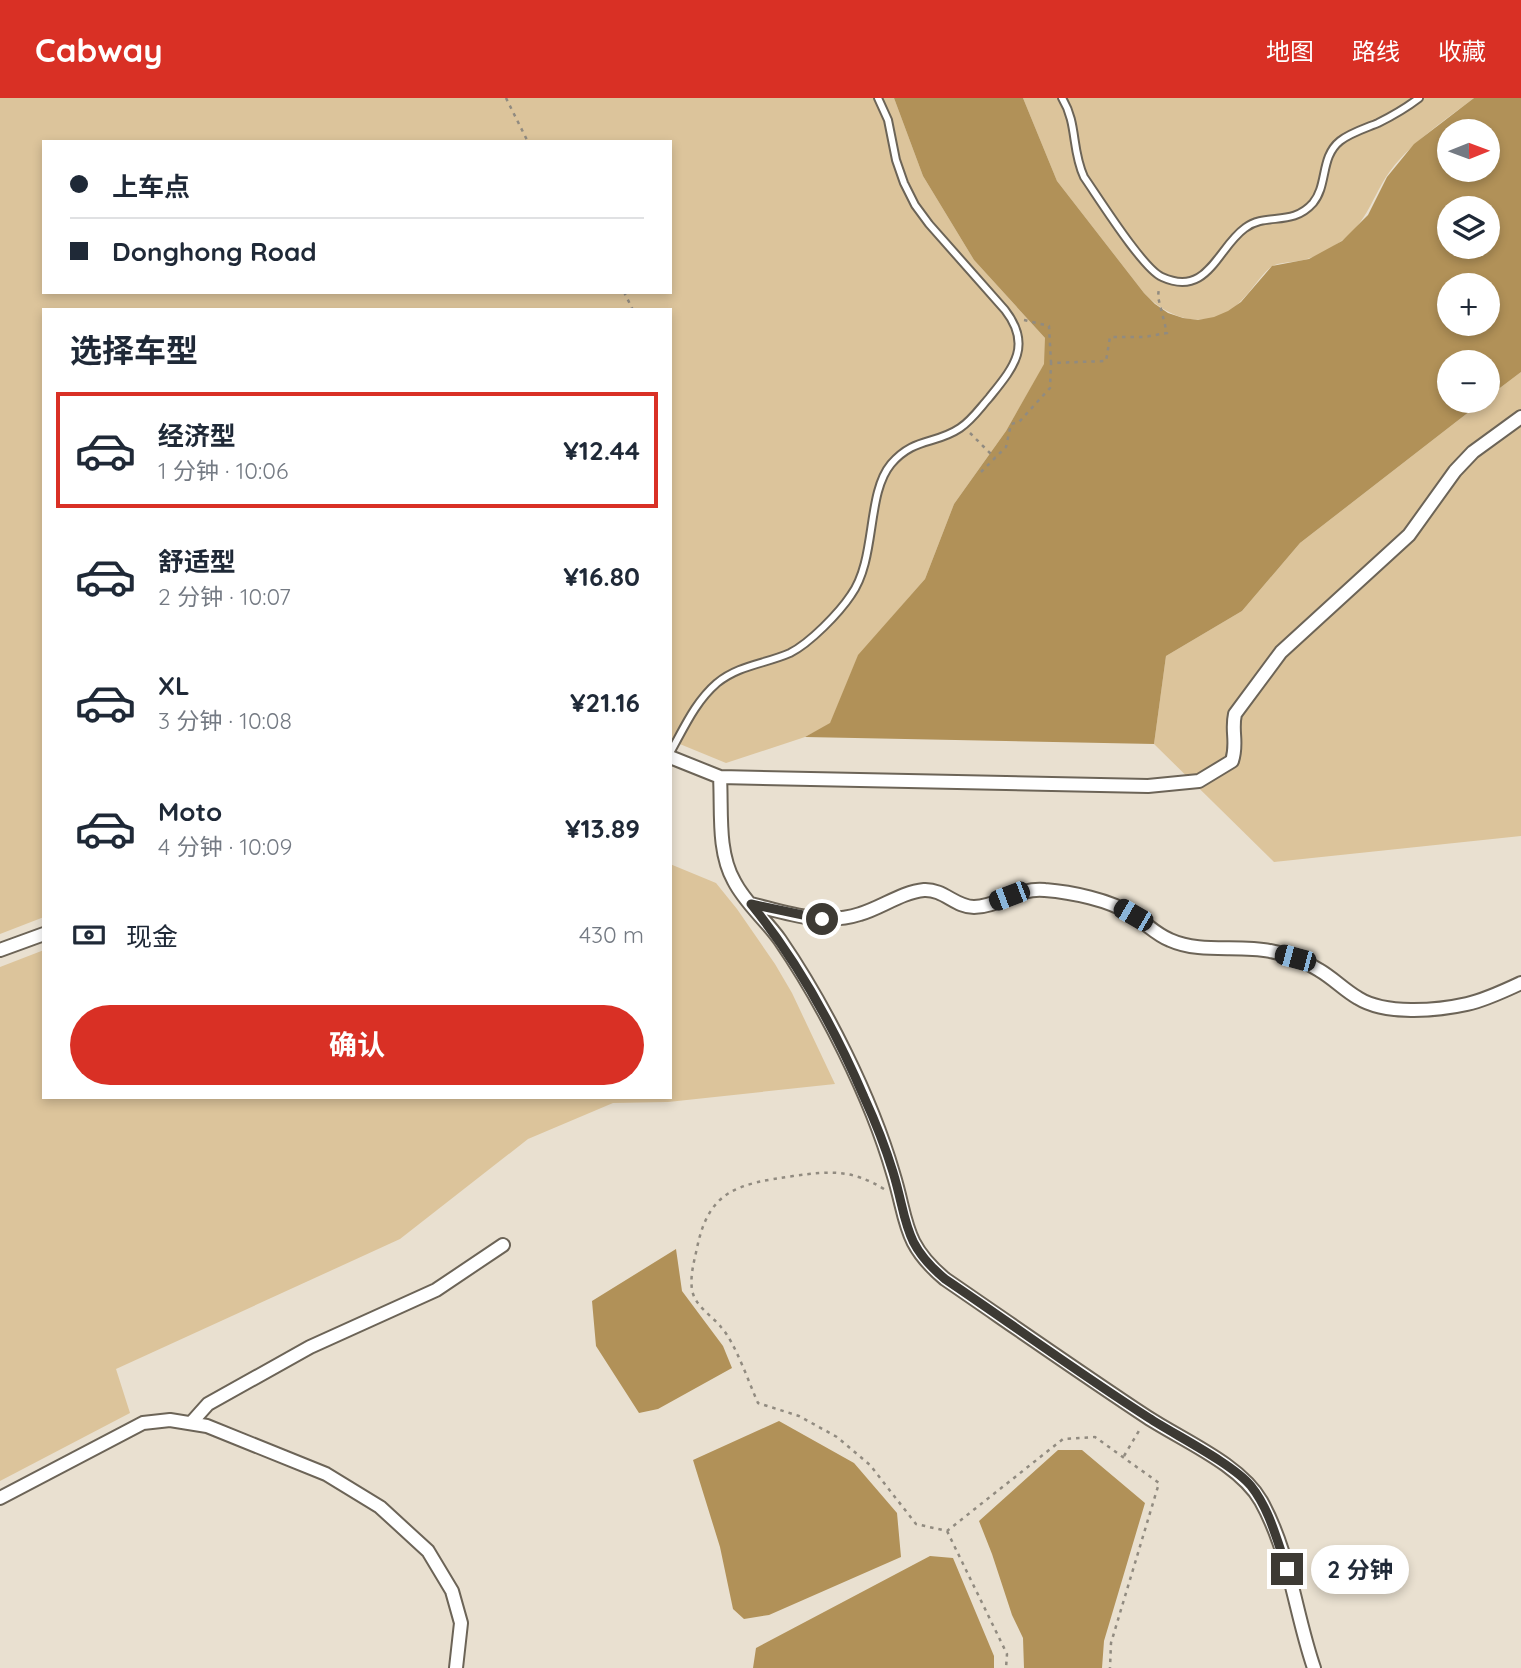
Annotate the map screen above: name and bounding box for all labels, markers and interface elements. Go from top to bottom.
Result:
text: Cabway [35,29,163,70]
text: 地图 [1266,36,1314,66]
text: 路线 [1352,36,1400,66]
text: 收藏 [1438,36,1486,66]
north arrow [1437,119,1500,182]
map controls [1437,119,1500,413]
text: 上车点 [112,170,190,203]
button: layers [1437,196,1500,259]
text: Donghong Road [112,235,317,268]
button: + [1437,273,1500,336]
text: 选择车型 [70,330,198,370]
button: − [1437,350,1500,413]
icon: car [74,419,137,482]
text: 经济型 [158,419,236,452]
text: ¥12.44 [563,434,640,467]
text: 1 分钟 · 10:06 [158,456,288,485]
icon: car [74,545,137,608]
text: 舒适型 [158,545,236,578]
text: ¥16.80 [563,560,640,593]
text: 2 分钟 · 10:07 [158,582,291,611]
text: XL [158,669,190,702]
icon: car [74,671,137,734]
text: ¥21.16 [570,686,640,719]
text: 3 分钟 · 10:08 [158,706,292,735]
text: Moto [158,795,222,828]
icon: car [74,797,137,860]
text: ¥13.89 [565,812,640,845]
text: 4 分钟 · 10:09 [158,832,292,861]
car [986,879,1033,913]
car [1110,895,1157,935]
route start [806,903,838,935]
icon: cash [70,916,108,954]
text: 现金 [126,920,178,953]
text: 430 m [579,920,644,949]
car [1272,942,1319,974]
button: 确认 [70,1005,644,1085]
callout: 2 分钟 [1312,1544,1410,1594]
route end [1271,1553,1303,1585]
text: 2 分钟 [1327,1555,1393,1584]

